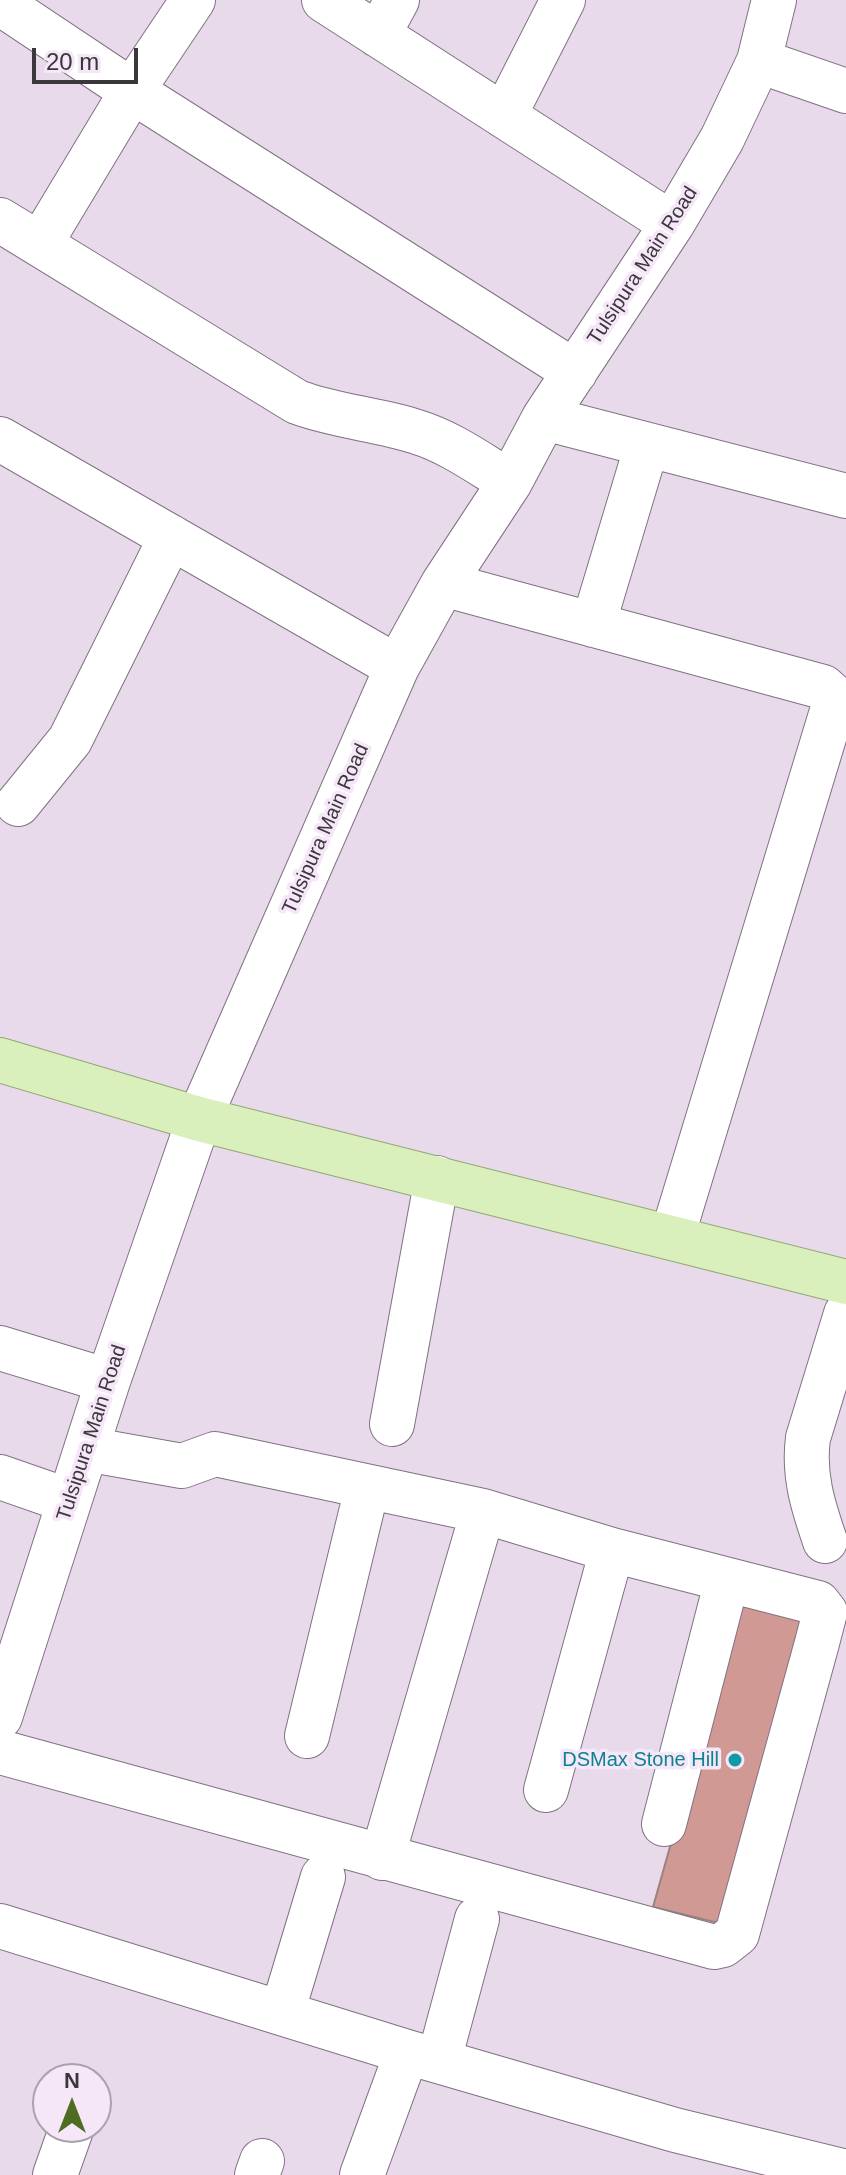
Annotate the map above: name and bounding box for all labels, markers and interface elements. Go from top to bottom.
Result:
scale bar [36,32,142,82]
text: 20 m [46,48,99,75]
street label: Tulsipura Main Road [583,182,703,350]
street label: Tulsipura Main Road [278,740,374,918]
street label: Tulsipura Main Road [52,1342,132,1524]
place label: DSMax Stone Hill [562,1748,719,1772]
marker: DSMax Stone Hill [726,1751,744,1769]
north arrow [32,2063,112,2143]
text: N [64,2068,80,2093]

